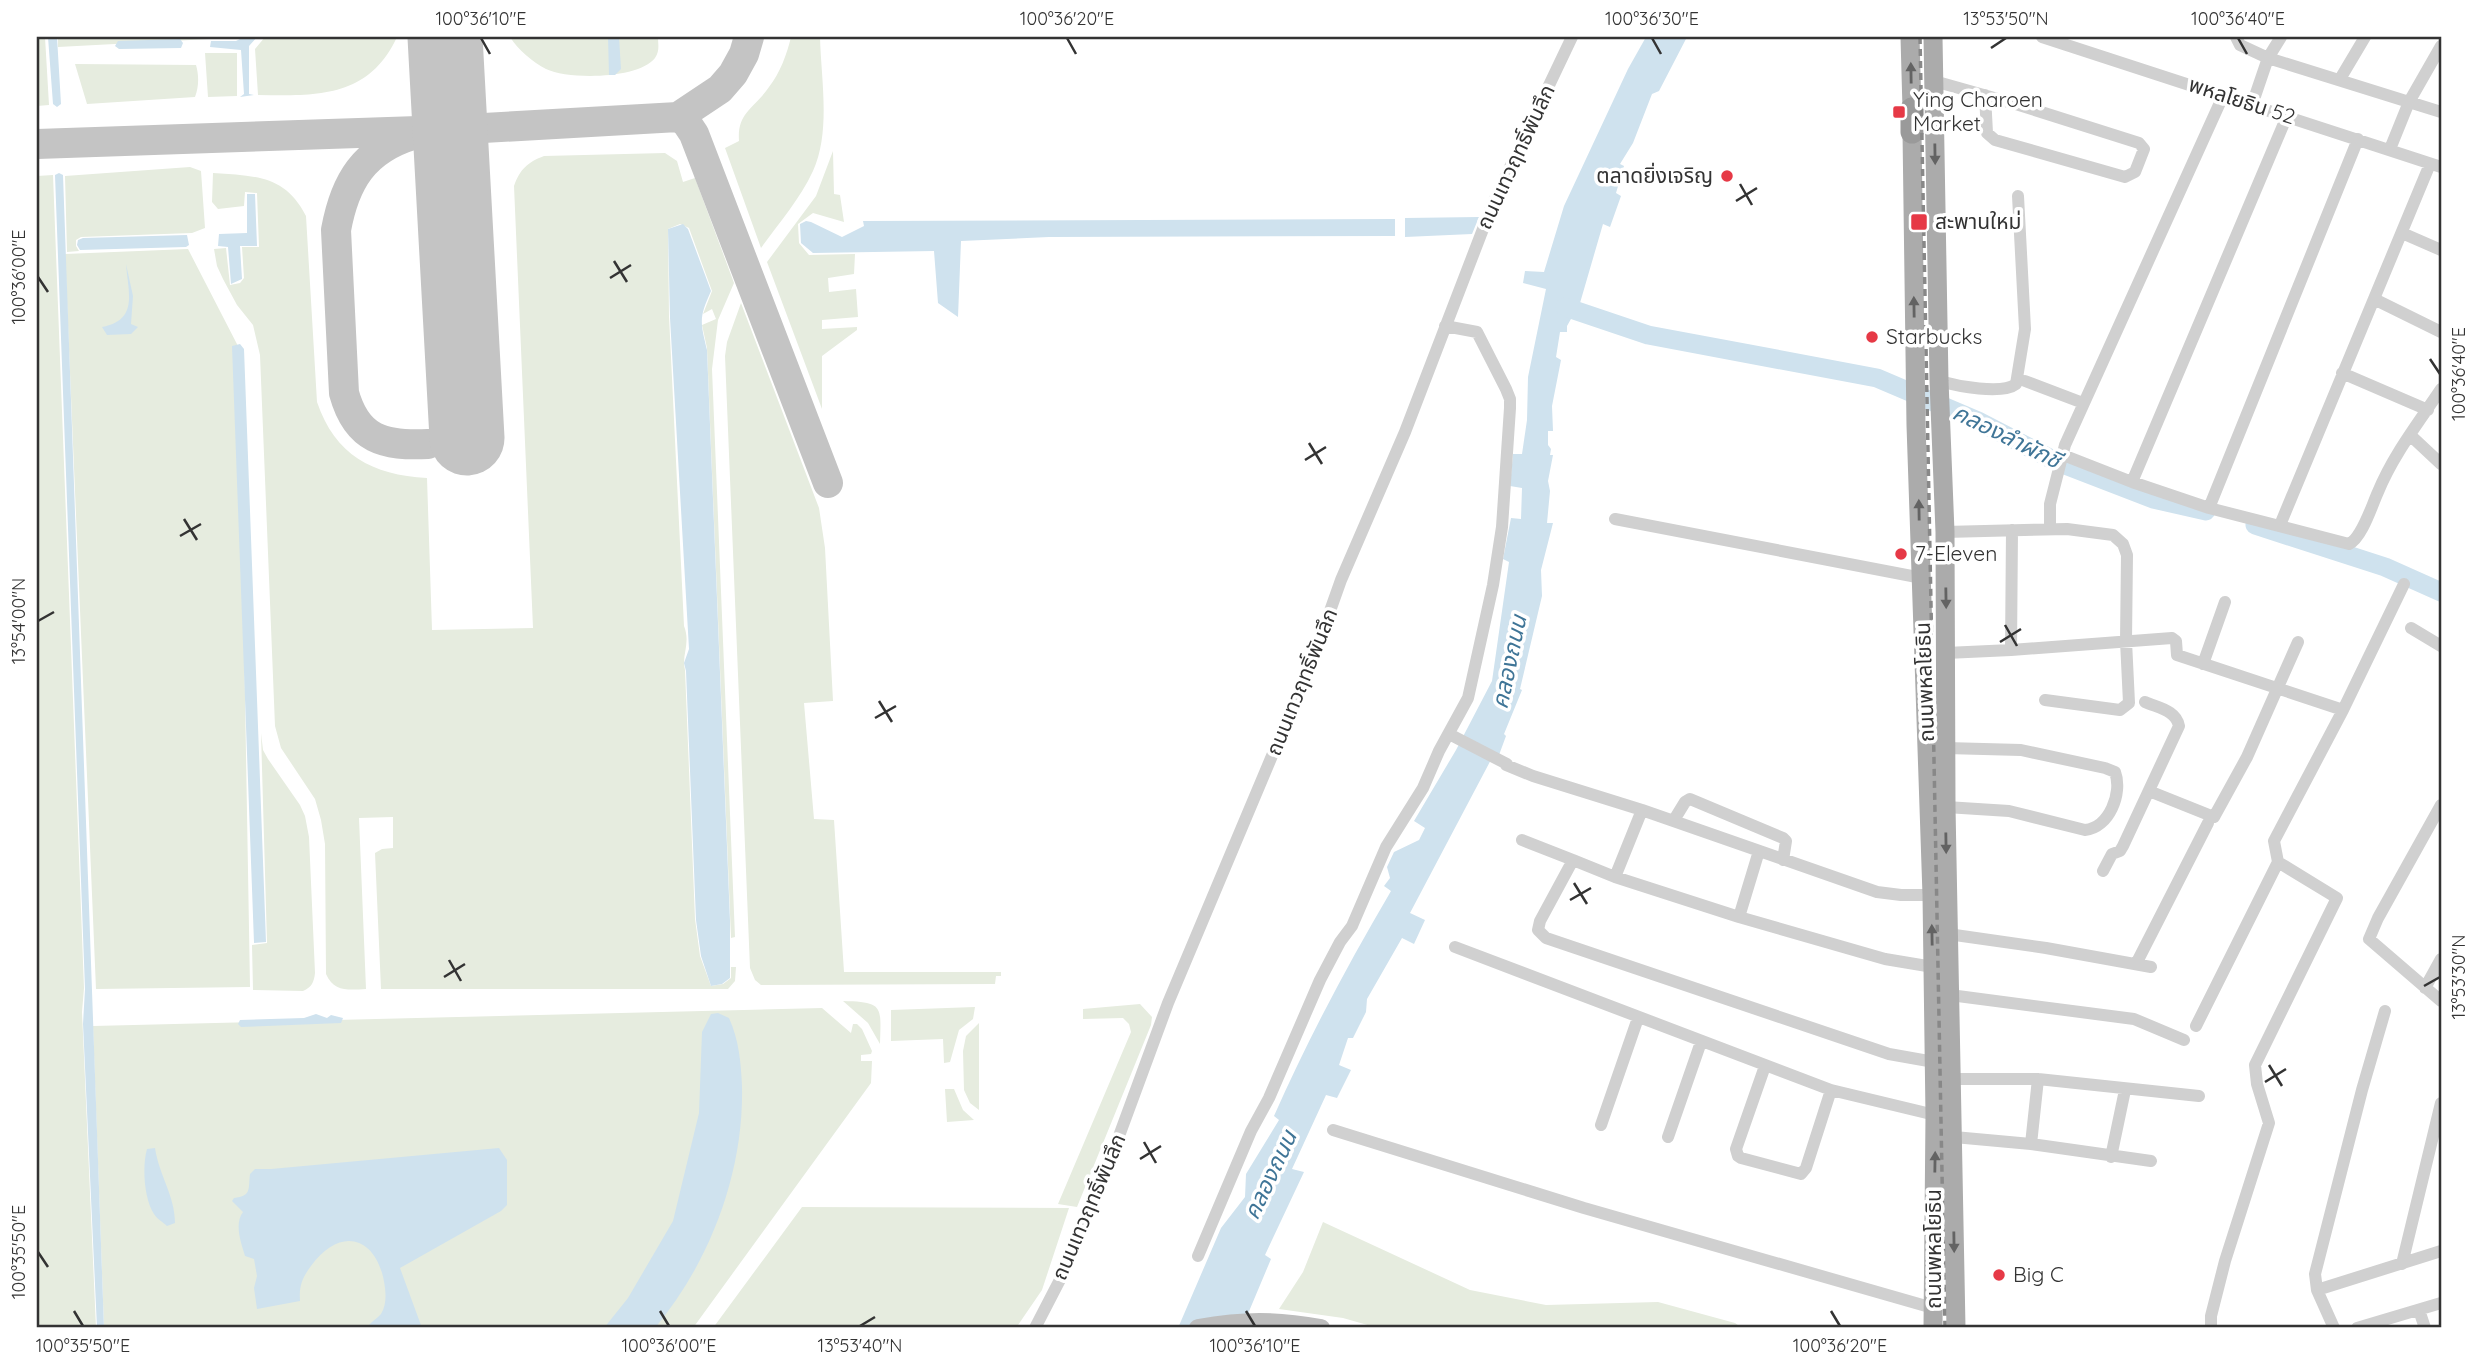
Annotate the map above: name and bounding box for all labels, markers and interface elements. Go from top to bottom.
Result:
text: 100°36'10"E [435,7,527,30]
text: 100°36'20"E [1020,7,1114,30]
text: 100°36'30"E [1605,7,1699,30]
text: 13°53'50"N [1963,7,2049,30]
text: 100°36'40"E [2191,7,2285,30]
one-way arrow [1905,62,1917,84]
street label: พหลโยธิน 52 [2186,71,2299,129]
street label: ถนนเทวฤทธิ์พันลึก [1470,80,1560,233]
place label: Ying Charoen Market [1913,86,2043,136]
marker: Ying Charoen Market [1891,104,1907,120]
one-way arrow [1929,143,1941,165]
place label: ตลาดยิ่งเจริญ [1596,162,1713,188]
marker: ตลาดยิ่งเจริญ [1719,168,1735,184]
place label: สะพานใหม่ [1935,208,2021,234]
marker: สะพานใหม่ [1909,212,1929,232]
text: 100°36'00"E [7,229,30,325]
one-way arrow [1908,296,1920,318]
place label: Starbucks [1886,323,1982,349]
text: 100°36'40"E [2447,327,2470,421]
marker: Starbucks [1864,329,1880,345]
water label: คลองลำผักชี [1948,397,2069,476]
one-way arrow [1913,499,1925,521]
place label: 7-Eleven [1915,540,1997,566]
marker: 7-Eleven [1893,546,1909,562]
text: 13°54'00"N [7,578,30,664]
one-way arrow [1940,588,1952,610]
street label: ถนนเทวฤทธิ์พันลึก [1260,604,1342,759]
water label: คลองถนน [1484,611,1533,711]
street label: ถนนพหลโยธิน [1909,622,1939,742]
one-way arrow [1941,833,1952,855]
one-way arrow [1926,923,1938,945]
text: 13°53'30"N [2447,935,2470,1019]
water label: คลองถนน [1236,1124,1304,1224]
street label: ถนนเทวฤทธิ์พันลึก [1046,1129,1131,1284]
one-way arrow [1929,1151,1940,1173]
street label: ถนนพหลโยธิน [1920,1189,1946,1309]
text: 100°35'50"E [7,1205,30,1299]
one-way arrow [1948,1232,1960,1254]
place label: Big C [2013,1261,2064,1287]
marker: Big C [1991,1267,2007,1283]
text: 100°35'50"E [36,1334,130,1357]
text: 100°36'00"E [621,1334,717,1357]
text: 13°53'40"N [818,1334,902,1357]
text: 100°36'10"E [1209,1334,1301,1357]
text: 100°36'20"E [1793,1334,1887,1357]

